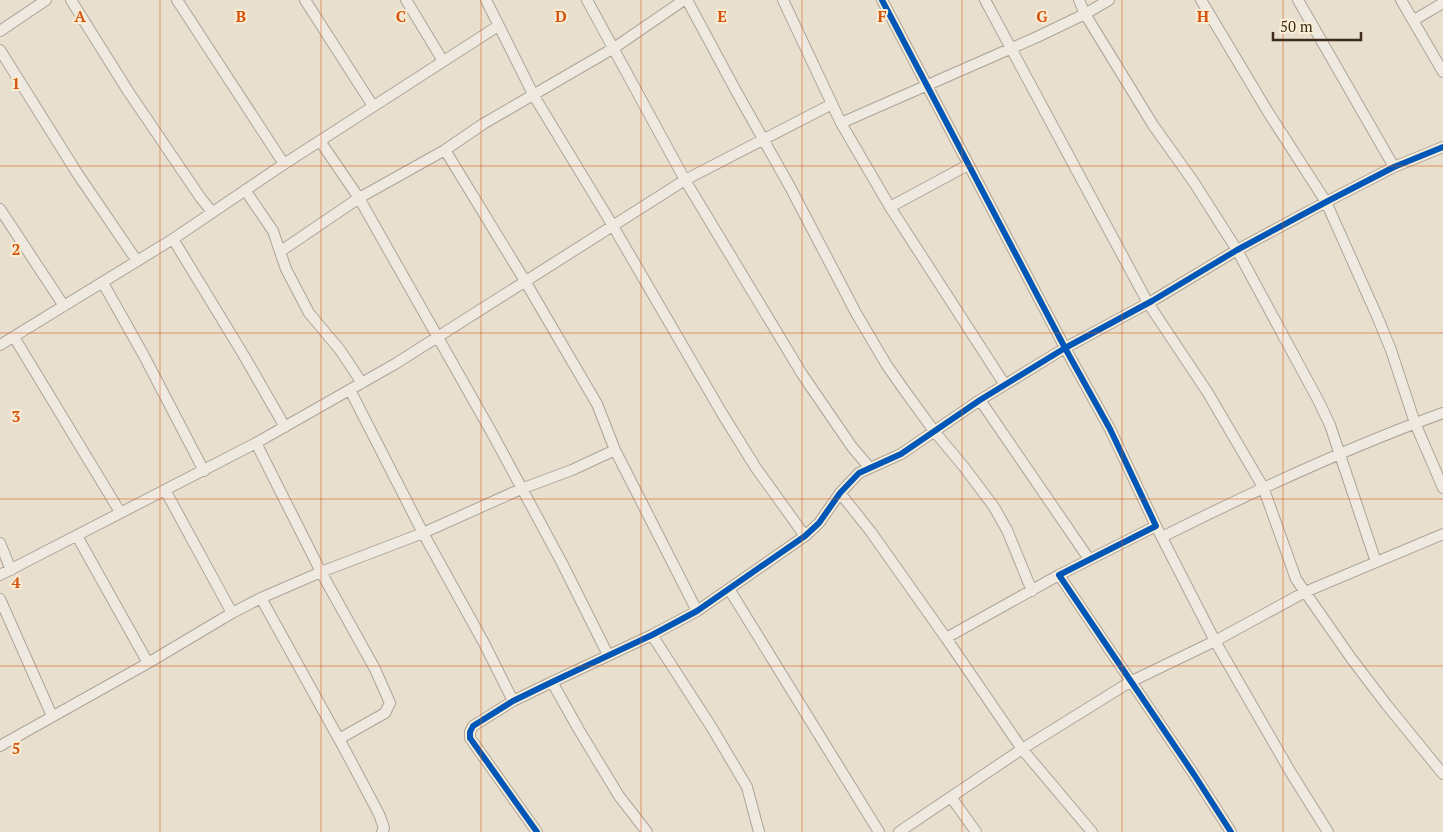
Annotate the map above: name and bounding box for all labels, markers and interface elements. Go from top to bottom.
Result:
text: A [74,5,86,27]
text: B [236,5,246,27]
text: C [396,5,406,27]
text: D [555,5,567,27]
text: E [717,5,727,27]
text: F [877,5,887,27]
text: G [1036,5,1048,27]
text: H [1197,5,1209,27]
scale bar [1273,10,1360,42]
text: 50 m [1280,16,1313,36]
text: 1 [11,72,21,94]
text: 2 [11,238,21,260]
text: 3 [11,405,21,427]
text: 4 [11,571,21,593]
text: 5 [11,737,21,759]

